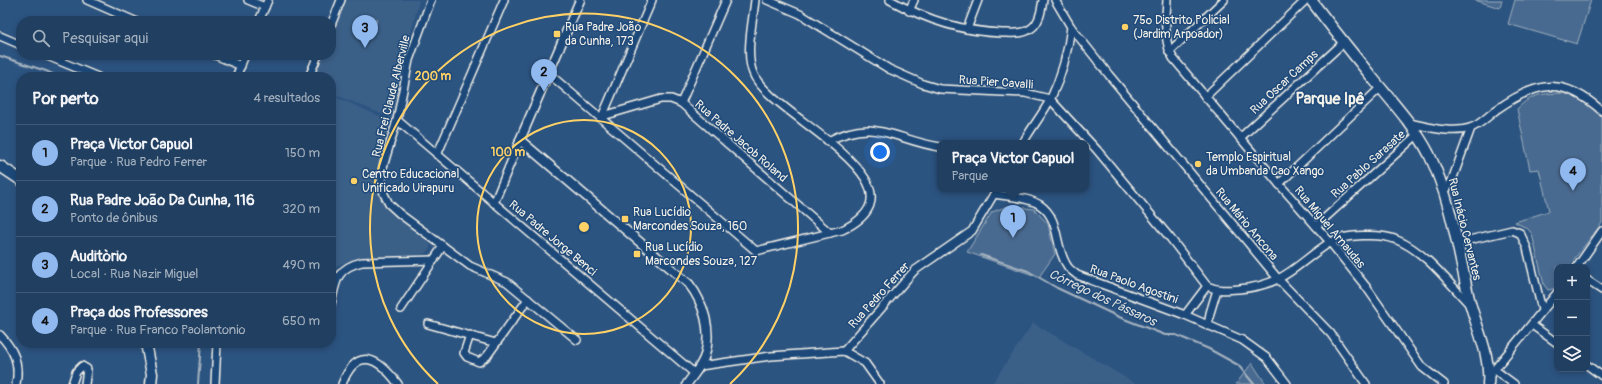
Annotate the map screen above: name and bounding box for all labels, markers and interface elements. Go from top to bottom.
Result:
place label: 75º Distrito Policial (Jardim Arpoador) [1133,13,1230,42]
pin: 3 [352,15,378,48]
search box [16,16,336,60]
place label: Rua Padre João da Cunha, 173 [565,20,642,49]
marker: 75º Distrito Policial (Jardim Arpoador) [1120,22,1130,32]
icon: search [30,27,52,49]
text: Pesquisar aqui [62,29,148,48]
marker: Rua Padre João da Cunha, 173 [552,29,562,39]
street label: Rua Frei Claude Alberville [369,34,414,159]
street label: Rua Oscar Camps [1247,47,1322,118]
pin: 2 [531,59,557,92]
text: 200 m [415,69,452,84]
street label: Rua Pier Cavalli [958,72,1034,93]
text: Por perto [32,88,99,109]
district label: Parque Ipê [1296,89,1365,109]
text: 4 resultados [253,90,320,106]
street label: Rua Padre Jacob Roland [691,97,790,186]
street label: Rua Pablo Sarasate [1328,127,1409,202]
text: Praça Victor Capuol [70,135,193,154]
popup [937,140,1089,192]
your location [870,142,890,162]
text: 1 [42,145,48,161]
text: 150 m [285,145,320,161]
text: 100 m [491,145,526,160]
text: Praça Victor Capuol [952,149,1074,168]
place label: Templo Espiritual da Umbanda Cao Xango [1206,150,1325,179]
text: Parque · Rua Pedro Ferrer [70,154,207,170]
pin: 4 [1560,158,1586,191]
marker: Templo Espiritual da Umbanda Cao Xango [1193,159,1203,169]
place label: Centro Educacional Unificado Uirapuru [362,167,459,196]
text: Parque [952,168,988,184]
marker: Centro Educacional Unificado Uirapuru [349,176,359,186]
street label: Rua Inácio Cervantes [1445,176,1485,283]
street label: Rua Miguel Arnaudas [1291,183,1369,272]
street label: Rua Mário Ancona [1212,185,1282,264]
text: Rua Padre João Da Cunha, 116 [70,191,255,210]
street label: Rua Padre Jorge Benci [506,197,600,279]
text: 2 [41,201,49,217]
text: 320 m [282,201,320,217]
place label: Rua Lucídio Marcondes Souza, 160 [633,205,747,234]
pin: 1 [1000,205,1026,238]
text: Ponto de ônibus [70,210,158,226]
marker: Rua Lucídio Marcondes Souza, 160 [620,214,630,224]
centre of rings [577,220,591,234]
place label: Rua Lucídio Marcondes Souza, 127 [645,240,758,269]
text: Auditòrio [70,247,127,266]
marker: Rua Lucídio Marcondes Souza, 127 [632,249,642,259]
text: 3 [41,257,49,273]
text: 490 m [283,257,320,273]
street label: Rua Pedro Ferrer [846,259,914,332]
street label: Rua Paolo Agostini [1088,262,1180,307]
map controls [1554,264,1590,372]
button: + [1554,264,1590,300]
text: Local · Rua Nazir Miguel [70,266,198,282]
water label: Córrego dos Pássaros [1046,266,1161,331]
button: − [1554,300,1590,336]
text: Praça dos Professores [70,303,208,322]
text: 4 [41,313,49,329]
text: 650 m [282,313,320,329]
text: Parque · Rua Franco Paolantonio [70,322,245,338]
button: layers [1554,336,1590,372]

